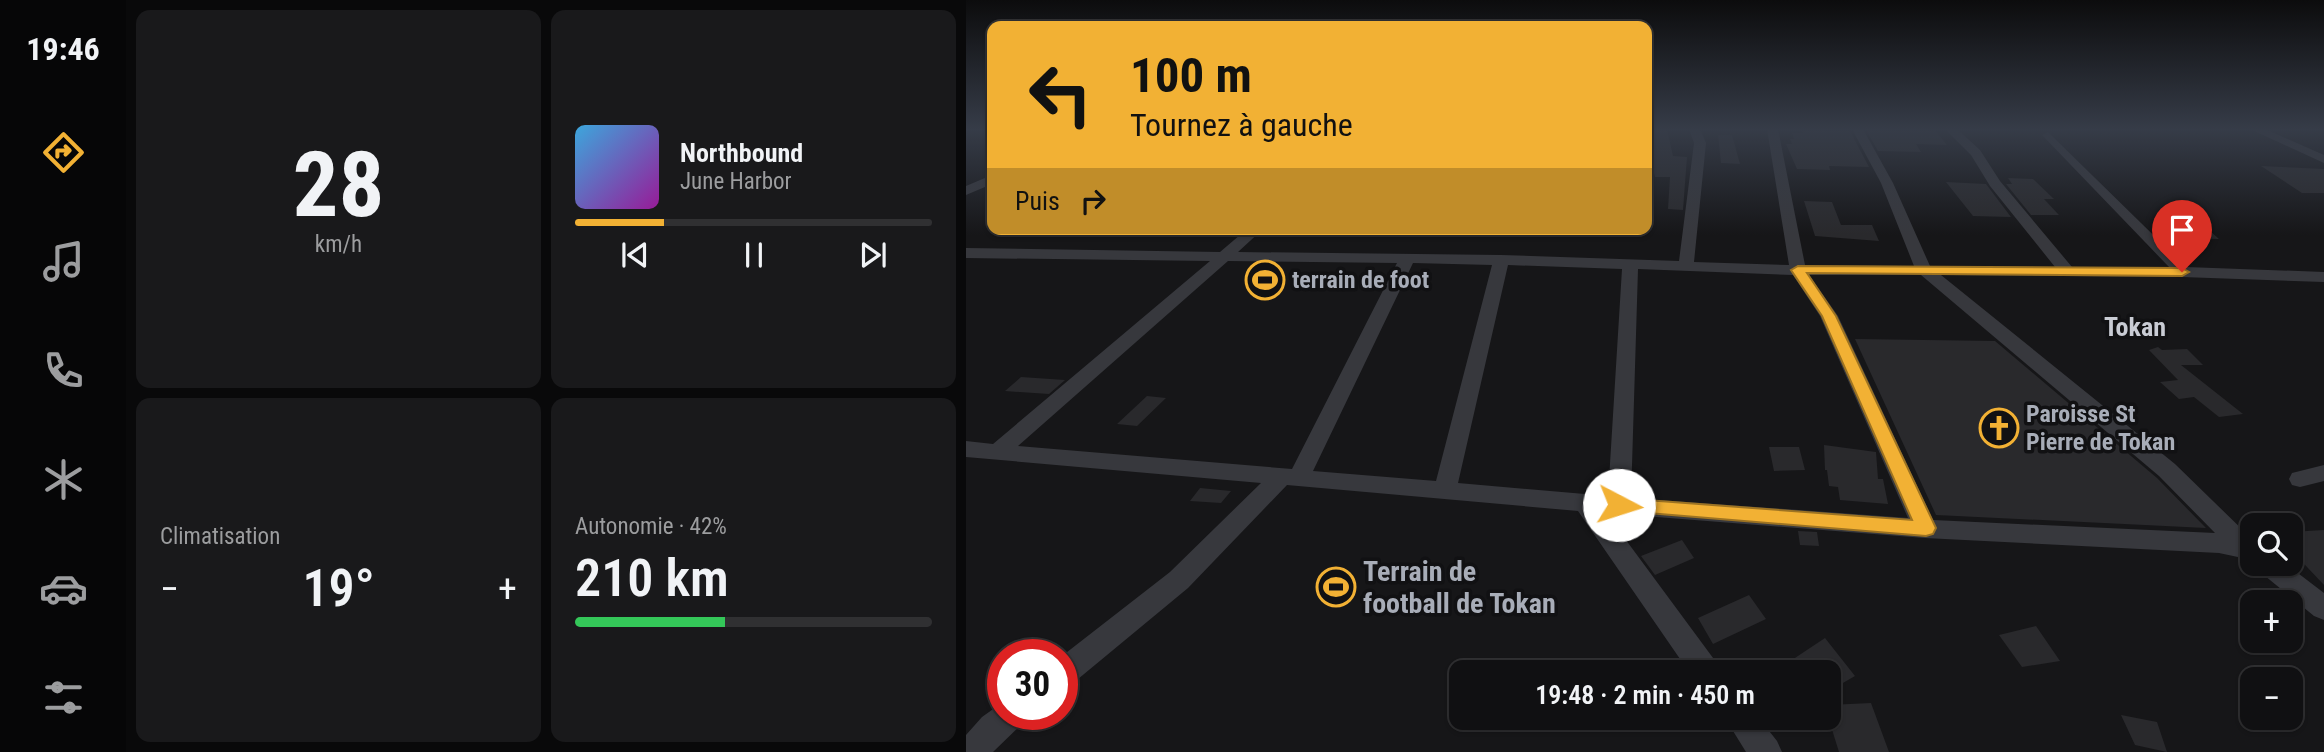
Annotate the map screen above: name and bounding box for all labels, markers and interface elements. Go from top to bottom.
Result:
text: 19:46 [26,30,100,68]
text: 100 m [1130,47,1252,104]
icon: left [1015,49,1106,140]
text: Tournez à gauche [1130,106,1353,144]
icon: directions [39,128,88,177]
text: 28 [293,132,384,238]
text: Northbound [680,138,803,168]
text: June Harbor [680,168,792,195]
icon: right [1074,182,1112,220]
text: Puis [1015,186,1060,216]
pin [2152,200,2212,272]
icon: arrive [2163,211,2201,249]
text: km/h [315,231,362,258]
icon: previous [616,236,654,274]
icon: pause [735,236,773,274]
icon: next [854,236,892,274]
icon: music [39,237,88,286]
sports icon: terrain de foot [1244,259,1286,301]
place label: terrain de foot [1292,266,1429,294]
district label: Tokan [2104,312,2166,342]
icon: phone [39,346,88,395]
place label: Paroisse St Pierre de Tokan [2026,400,2175,456]
church icon: Paroisse St Pierre de Tokan [1978,407,2020,449]
icon: climate [39,455,88,504]
position arrow [1582,468,1656,542]
text: Autonomie · 42% [575,513,727,540]
map controls [2240,513,2303,730]
button: search [2240,513,2303,576]
text: Climatisation [160,523,280,550]
text: 210 km [575,548,729,609]
place label: Terrain de football de Tokan [1363,555,1556,620]
text: 19° [302,558,375,619]
icon: car [39,564,88,613]
sports icon: Terrain de football de Tokan [1315,566,1357,608]
text: − [160,567,179,611]
text: + [498,567,517,611]
button: + [2240,590,2303,653]
speed limit sign: 30 [987,639,1078,730]
button: − [2240,667,2303,730]
icon: filters [39,673,88,722]
text: 19:48 · 2 min · 450 m [1535,680,1755,710]

